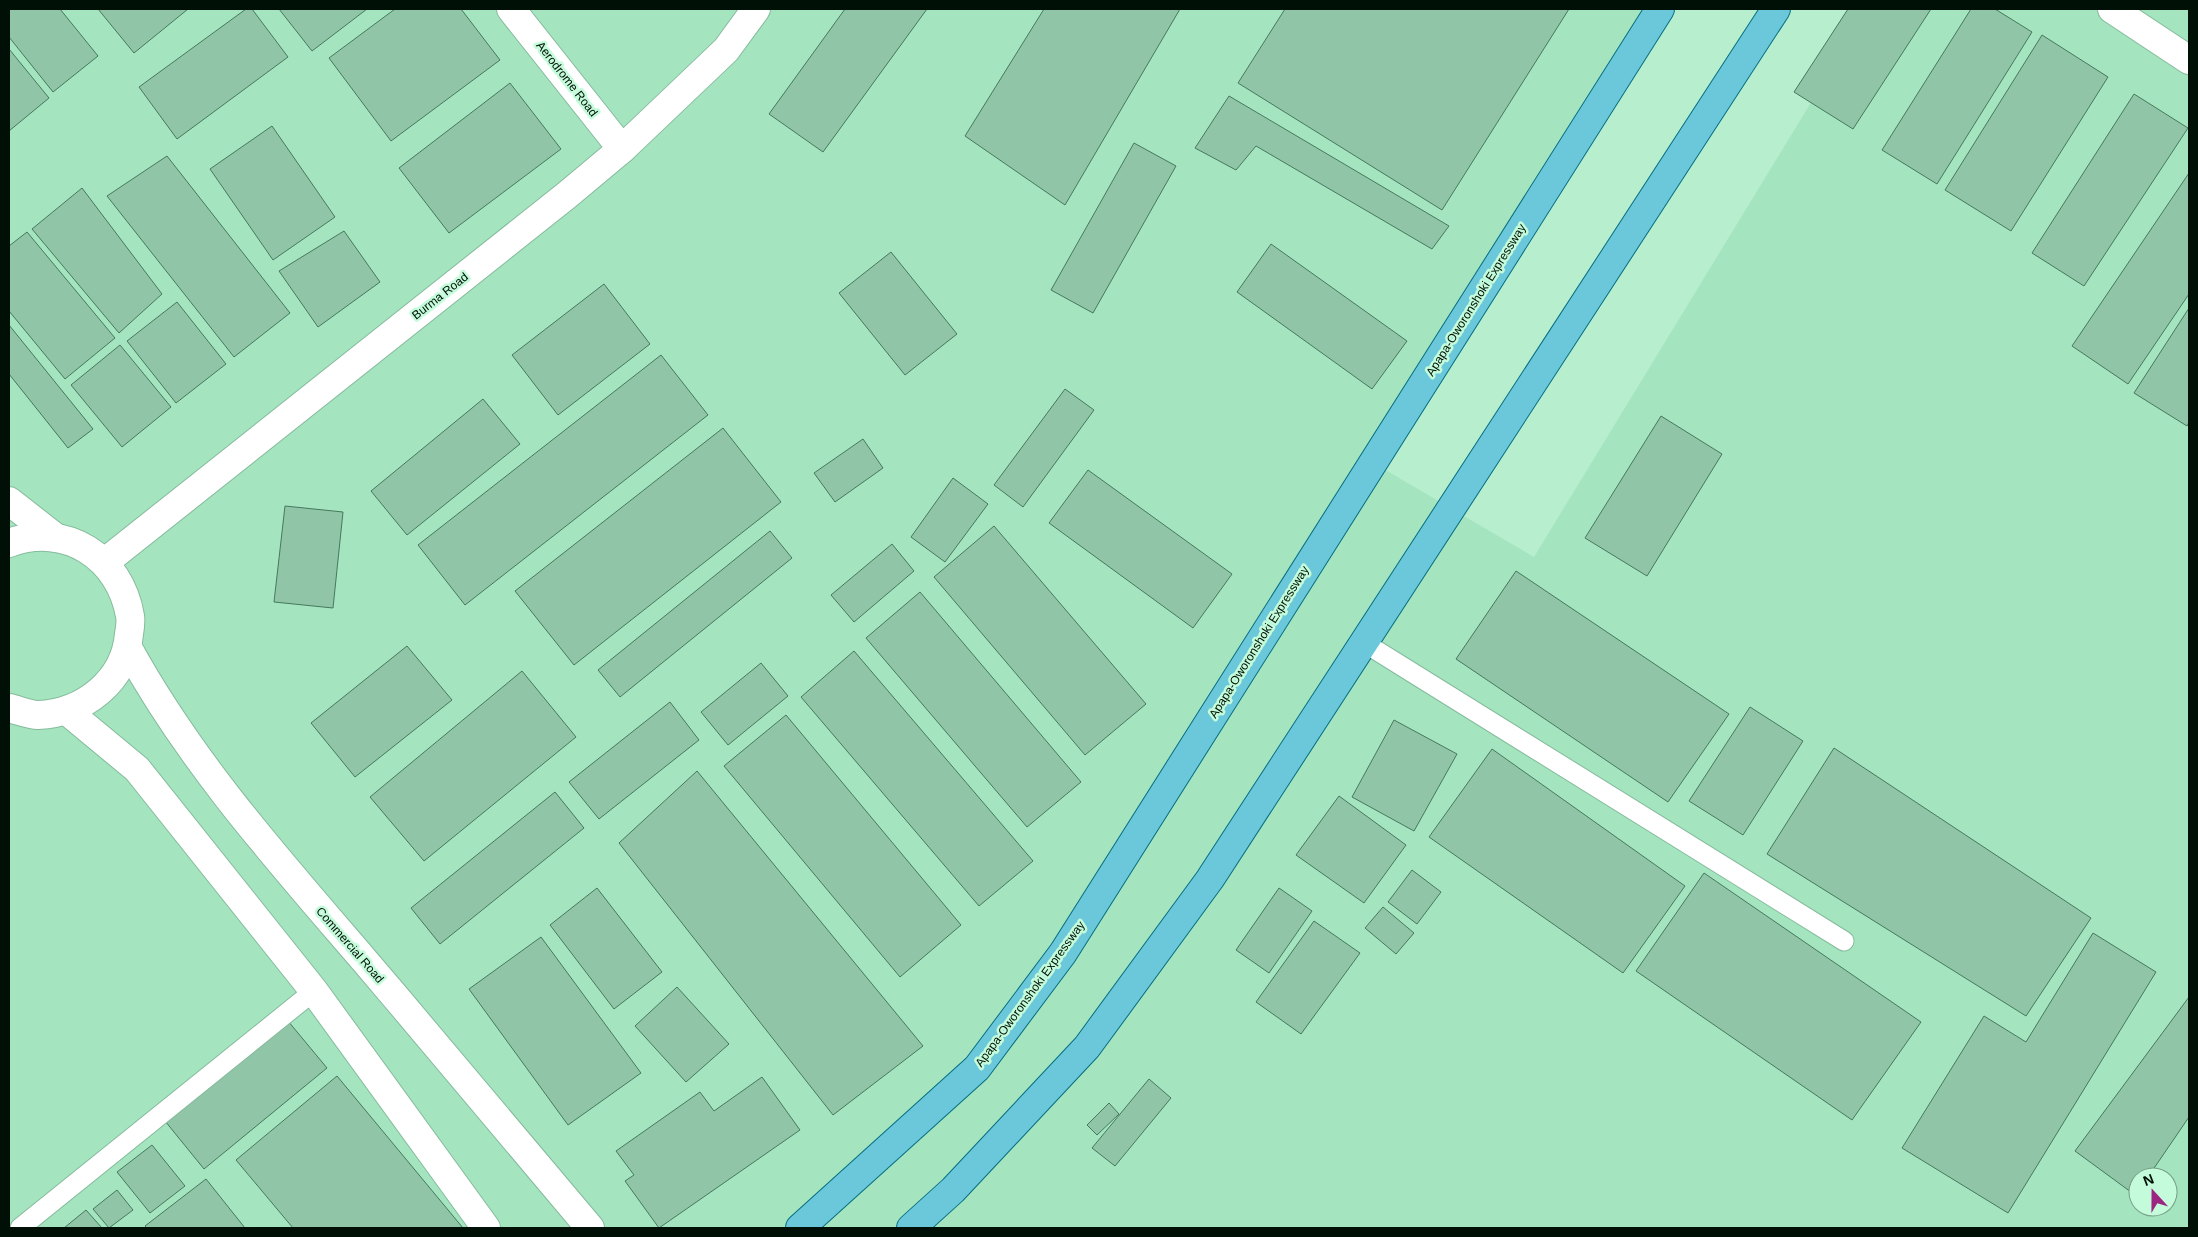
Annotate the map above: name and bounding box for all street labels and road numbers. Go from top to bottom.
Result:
street label: Aerodrome Road [533,39,601,119]
street label: Apapa-Oworonshoki Expressway [1423,221,1529,379]
street label: Burma Road [409,270,471,322]
street label: Apapa-Oworonshoki Expressway [1206,563,1312,721]
street label: Commercial Road [313,904,387,986]
street label: Apapa-Oworonshoki Expressway [972,918,1088,1070]

